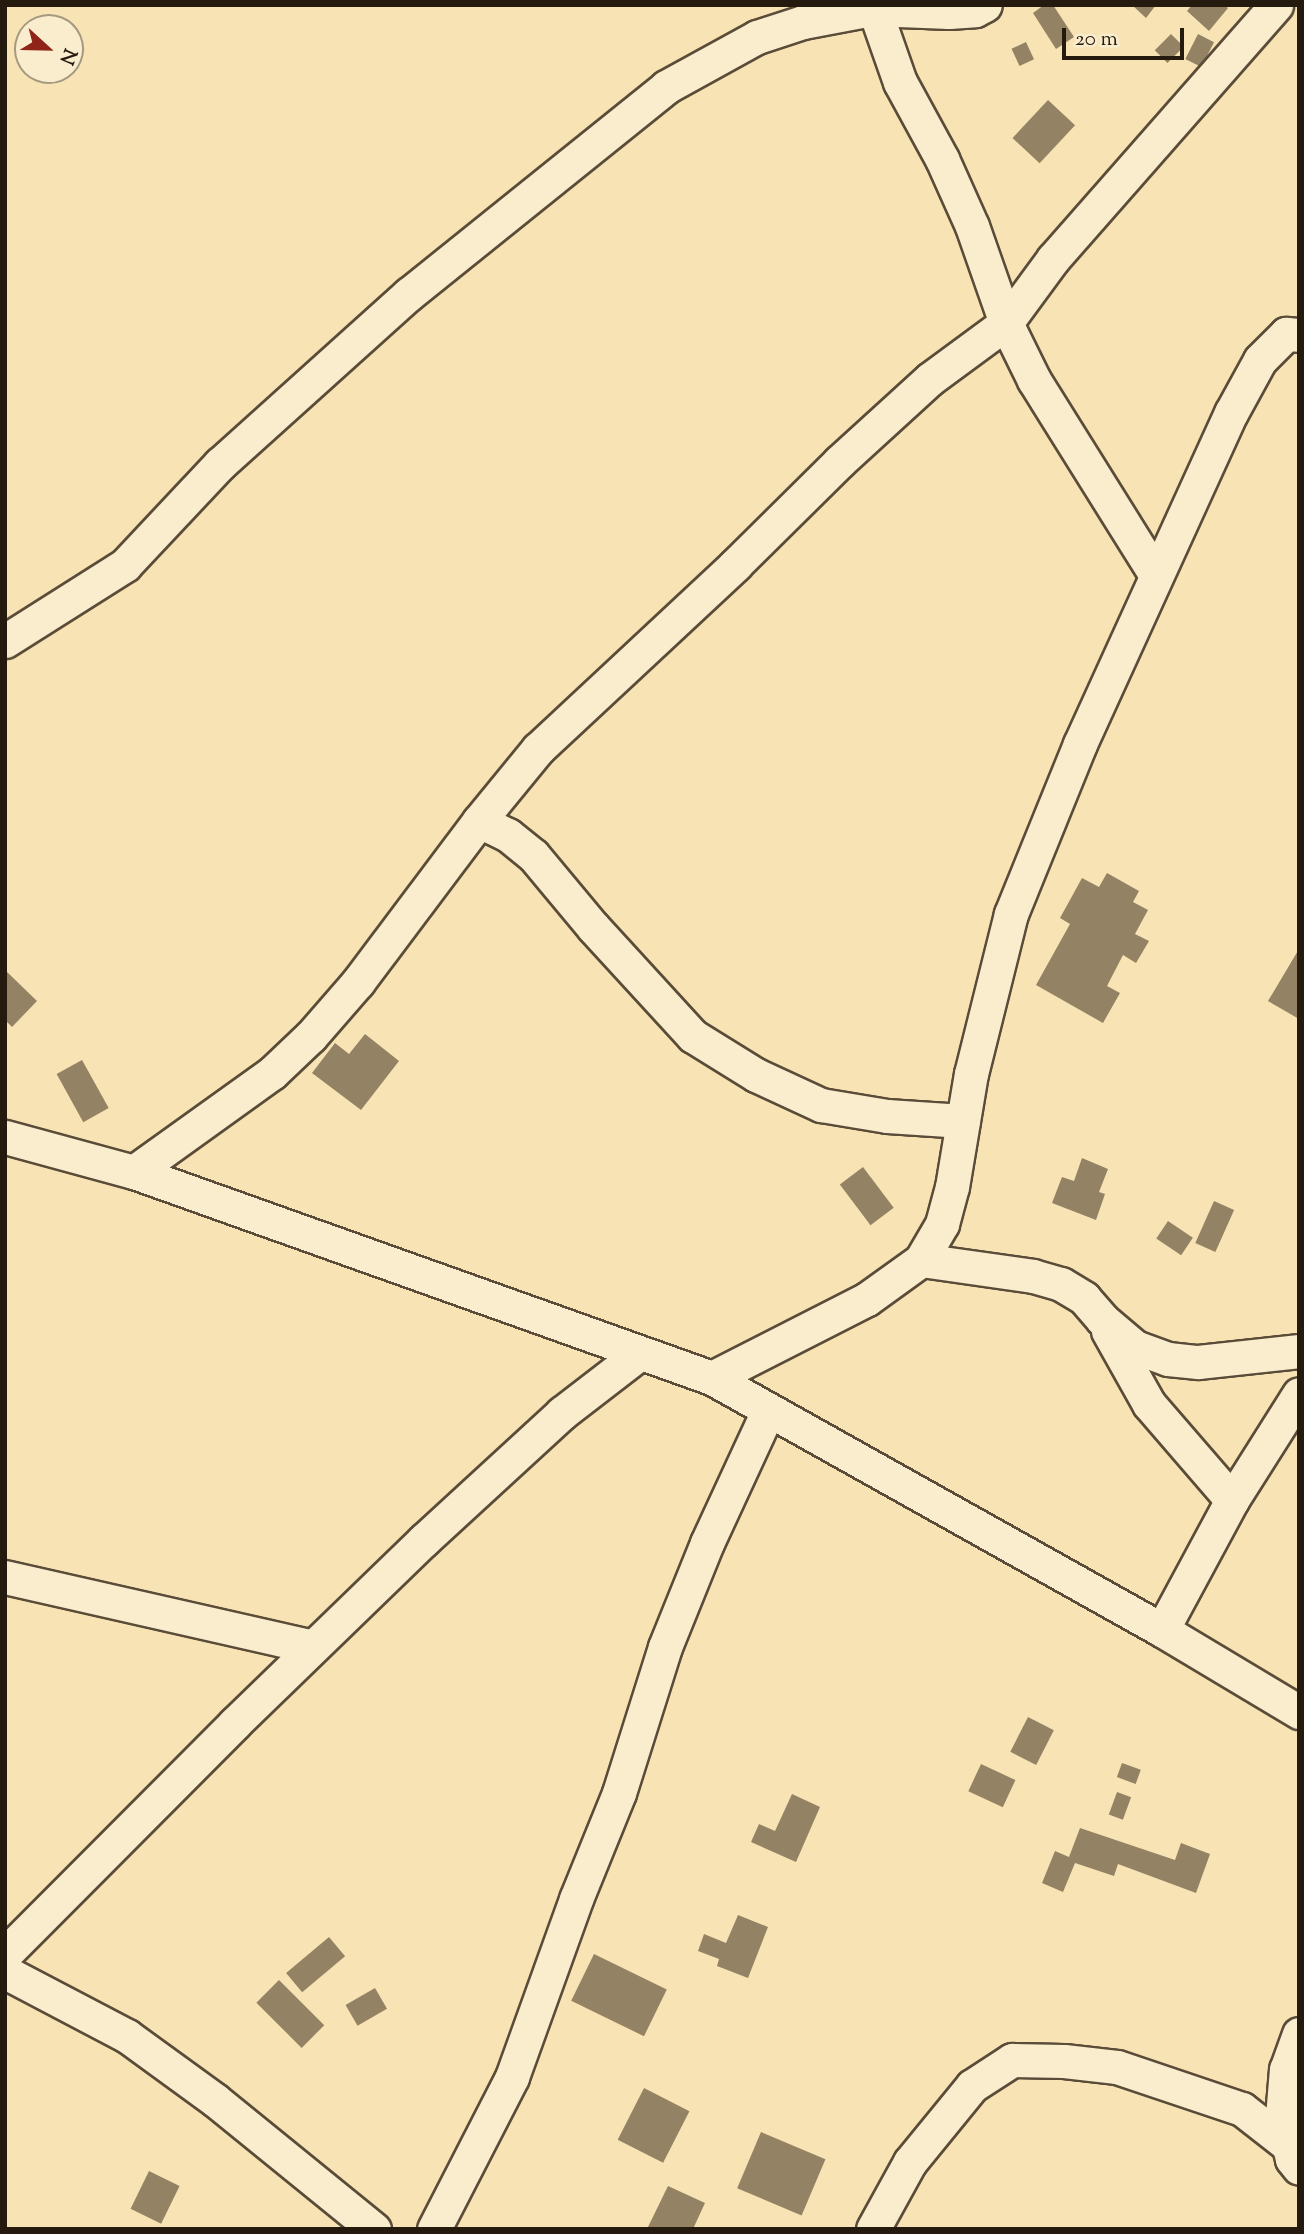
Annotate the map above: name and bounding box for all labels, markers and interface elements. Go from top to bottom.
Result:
north arrow [14,14,84,84]
scale bar [1066,14,1188,58]
text: 20 m [1075,25,1118,55]
text: N [52,44,82,68]

